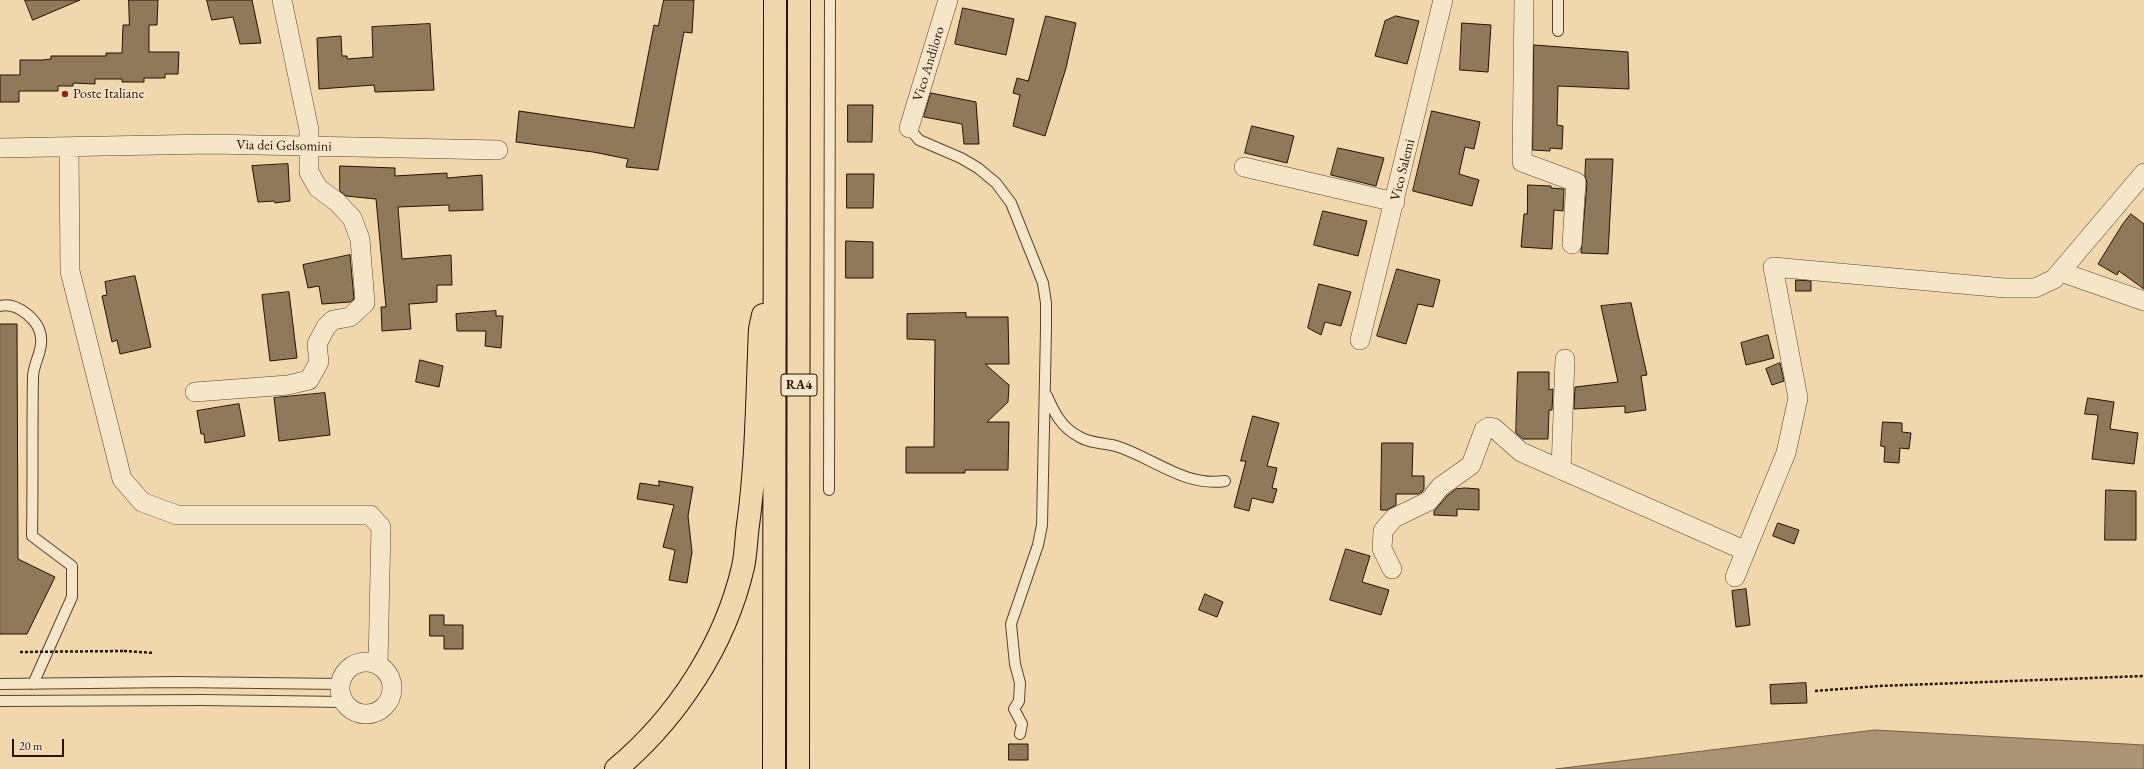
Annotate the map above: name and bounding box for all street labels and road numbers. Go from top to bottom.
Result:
street label: Vico Andiloro [910,25,948,103]
street label: Via dei Gelsomini [236,137,332,155]
street label: Vico Salemi [1387,137,1419,203]
road number: RA4 [781,374,817,396]

